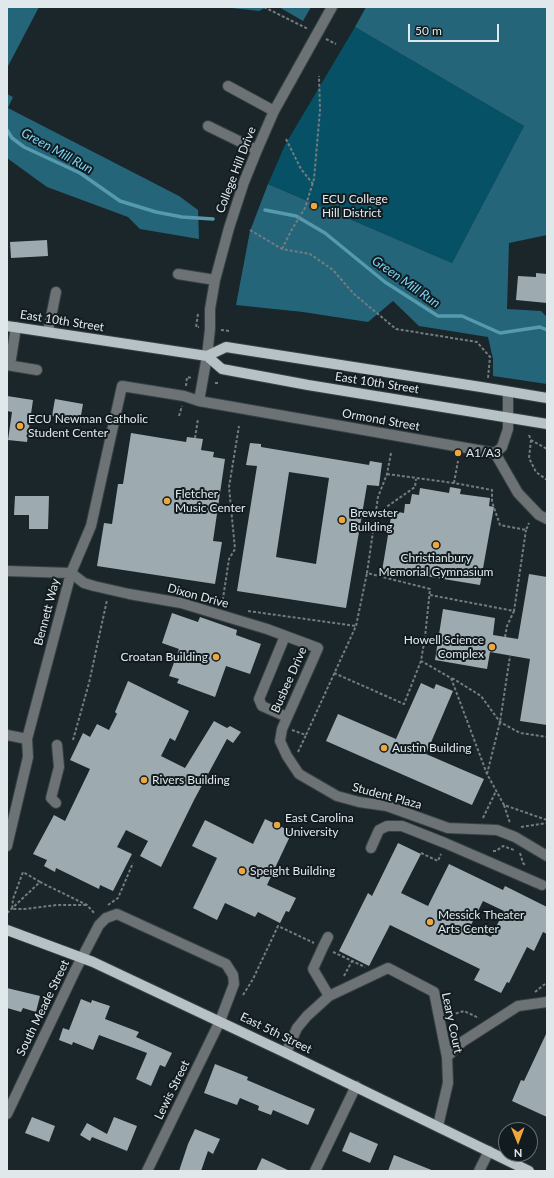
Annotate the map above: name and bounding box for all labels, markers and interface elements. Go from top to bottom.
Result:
scale bar [410,16,501,42]
text: 50 m [415,23,442,38]
water label: Green Mill Run [18,125,96,177]
street label: College Hill Drive [213,125,259,215]
place label: ECU College Hill District [322,192,388,220]
marker: ECU College Hill District [309,201,319,211]
water label: Green Mill Run [369,253,443,311]
street label: East 10th Street [19,307,105,335]
street label: East 10th Street [334,369,420,397]
street label: Ormond Street [341,406,421,434]
place label: ECU Newman Catholic Student Center [28,412,148,440]
marker: ECU Newman Catholic Student Center [15,421,25,431]
place label: A1/A3 [466,446,501,460]
marker: A1/A3 [453,448,463,458]
place label: Fletcher Music Center [175,487,245,515]
marker: Fletcher Music Center [162,496,172,506]
place label: Brewster Building [350,506,398,534]
marker: Brewster Building [337,515,347,525]
marker: Christianbury Memorial Gymnasium [431,540,441,550]
place label: Christianbury Memorial Gymnasium [379,551,493,579]
street label: Bennett Way [31,577,63,647]
street label: Dixon Drive [166,581,230,611]
place label: Howell Science Complex [404,633,484,661]
marker: Howell Science Complex [487,642,497,652]
street label: Busbee Drive [268,645,310,715]
place label: Croatan Building [121,650,208,664]
marker: Croatan Building [211,652,221,662]
place label: Austin Building [392,741,472,755]
marker: Austin Building [379,743,389,753]
place label: Rivers Building [152,773,230,787]
marker: Rivers Building [139,775,149,785]
street label: Student Plaza [351,780,423,812]
place label: East Carolina University [285,811,354,839]
marker: East Carolina University [272,820,282,830]
place label: Speight Building [250,864,335,878]
marker: Speight Building [237,866,247,876]
place label: Messick Theater Arts Center [438,908,524,936]
marker: Messick Theater Arts Center [425,917,435,927]
street label: South Meade Street [14,958,72,1058]
street label: Leary Court [439,991,465,1055]
street label: East 5th Street [238,1009,314,1057]
street label: Lewis Street [151,1058,193,1122]
north arrow [498,1122,538,1162]
text: N [514,1147,523,1160]

